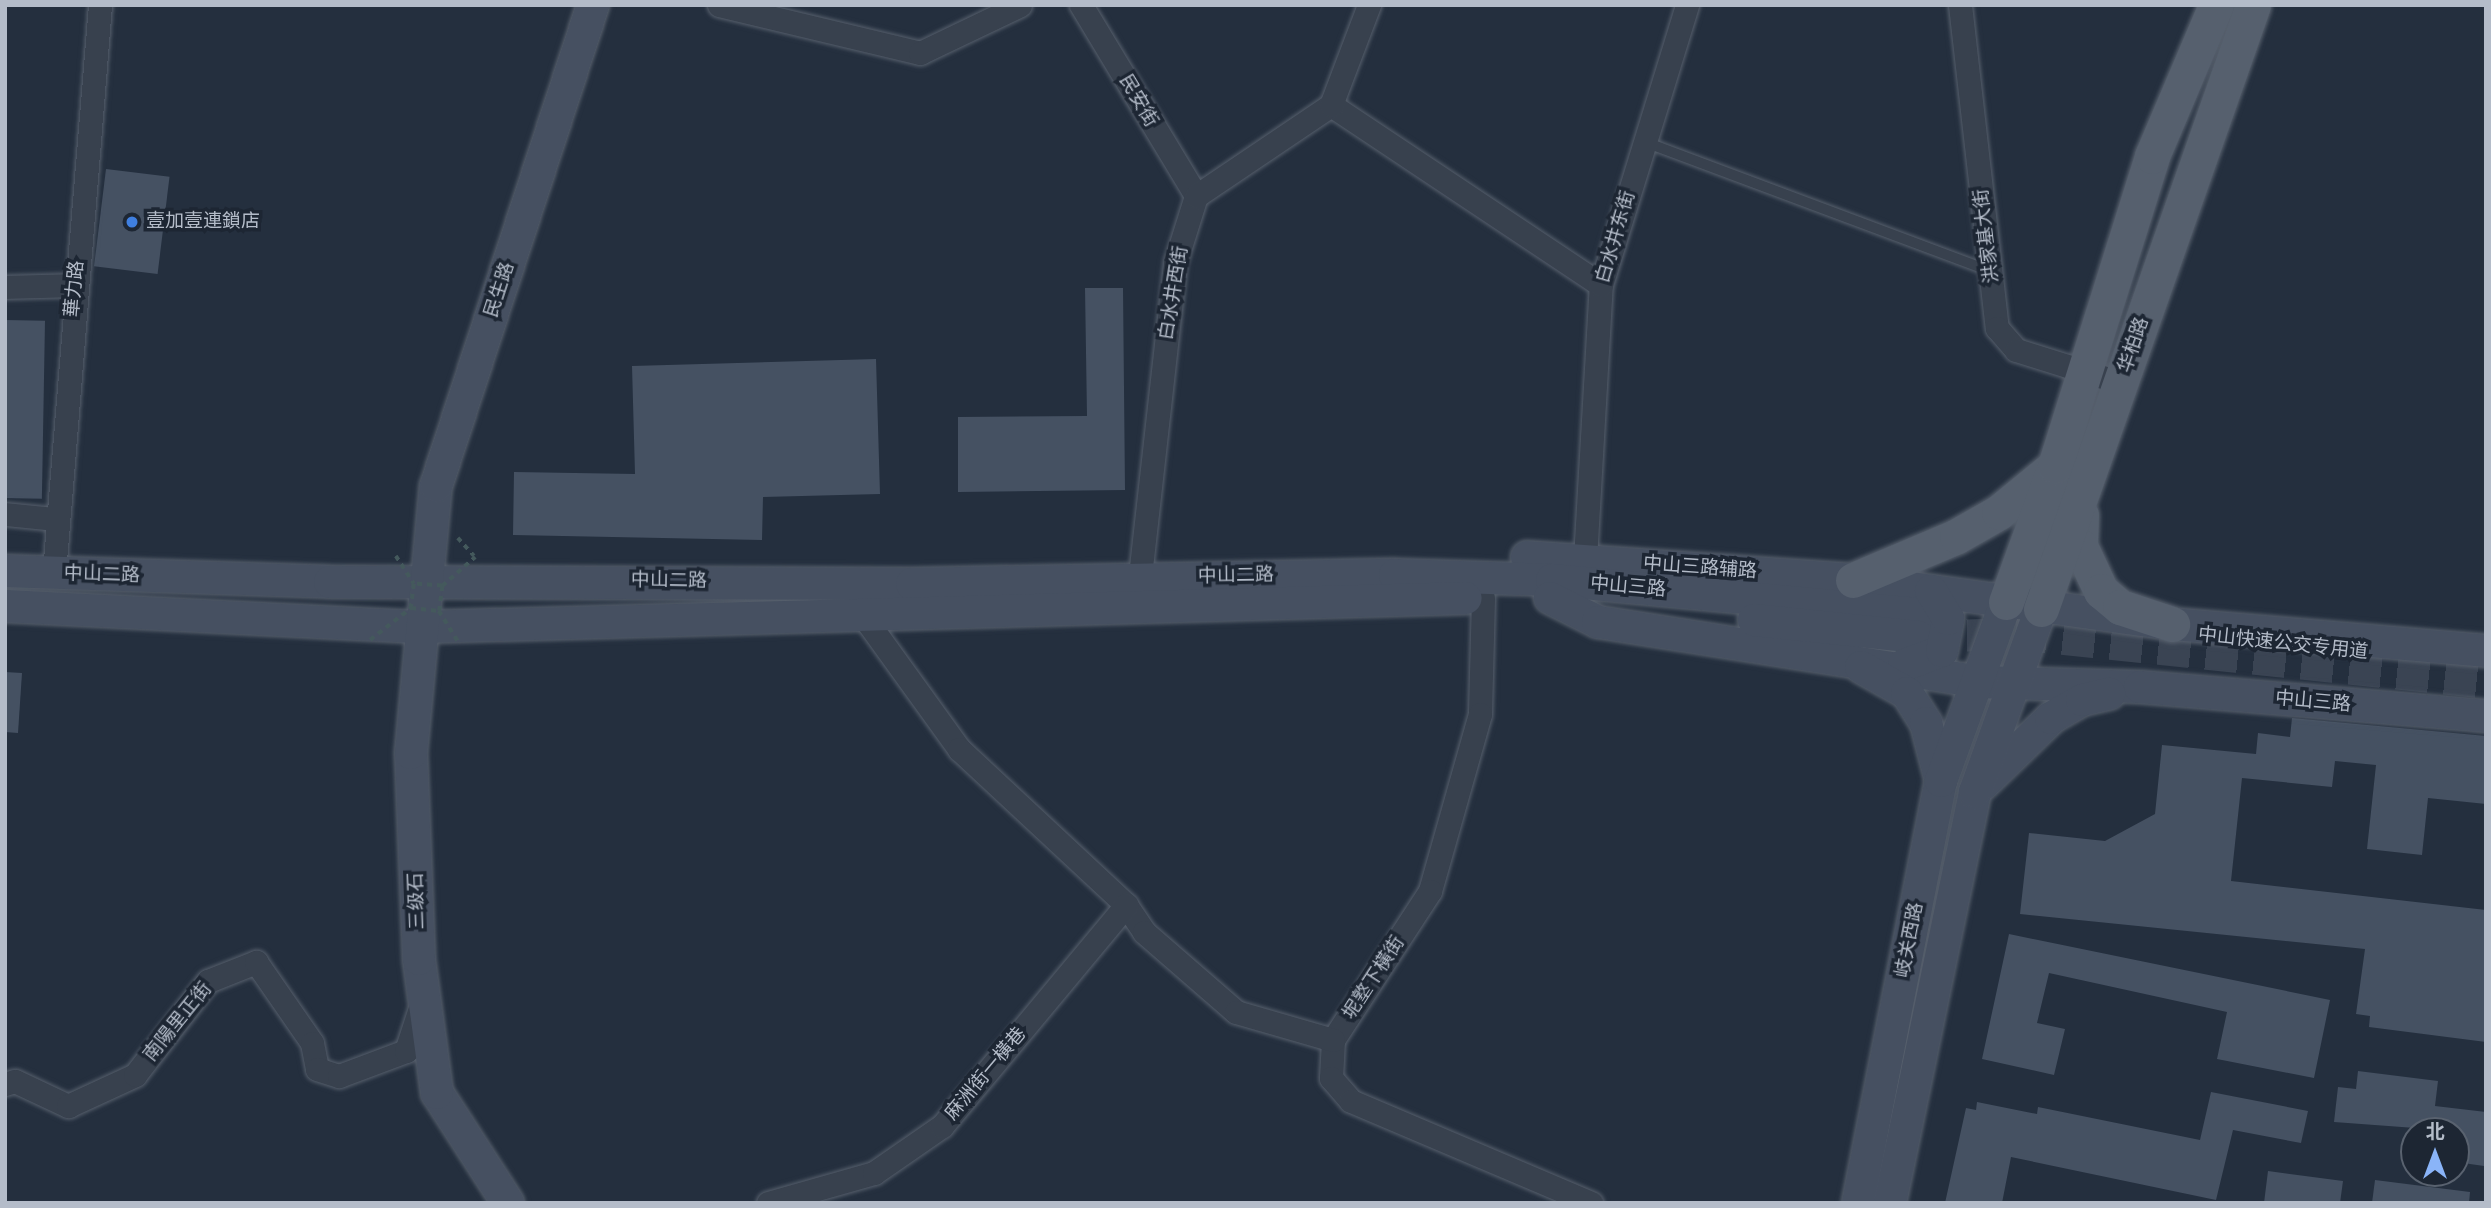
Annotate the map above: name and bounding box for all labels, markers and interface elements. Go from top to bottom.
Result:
street label: 民安街 [1114,71,1162,131]
street label: 洪家基大街 [1970,187,2004,285]
street label: 白水井东街 [1592,188,1640,286]
place label: 壹加壹連鎖店 [146,211,260,233]
marker: 壹加壹連鎖店 [124,214,140,230]
street label: 白水井西街 [1155,244,1193,342]
street label: 民生路 [480,259,520,321]
street label: 華力路 [61,260,89,318]
street label: 华柏路 [2114,314,2154,376]
street label: 中山三路辅路 [1642,553,1758,583]
street label: 中山二路 [64,562,140,588]
street label: 中山二路 [1198,564,1274,588]
street label: 中山二路 [631,569,707,593]
street label: 中山三路 [1589,572,1667,602]
street label: 中山快速公交专用道 [2197,624,2369,664]
street label: 中山三路 [2274,687,2352,717]
street label: 三级石 [405,872,429,930]
street label: 岐关西路 [1892,901,1928,979]
street label: 坭墪下橫街 [1339,932,1409,1024]
street label: 南陽里正街 [139,978,217,1066]
street label: 麻洲街一橫巷 [941,1023,1031,1125]
north arrow [2400,1117,2470,1187]
text: 北 [2425,1119,2445,1146]

